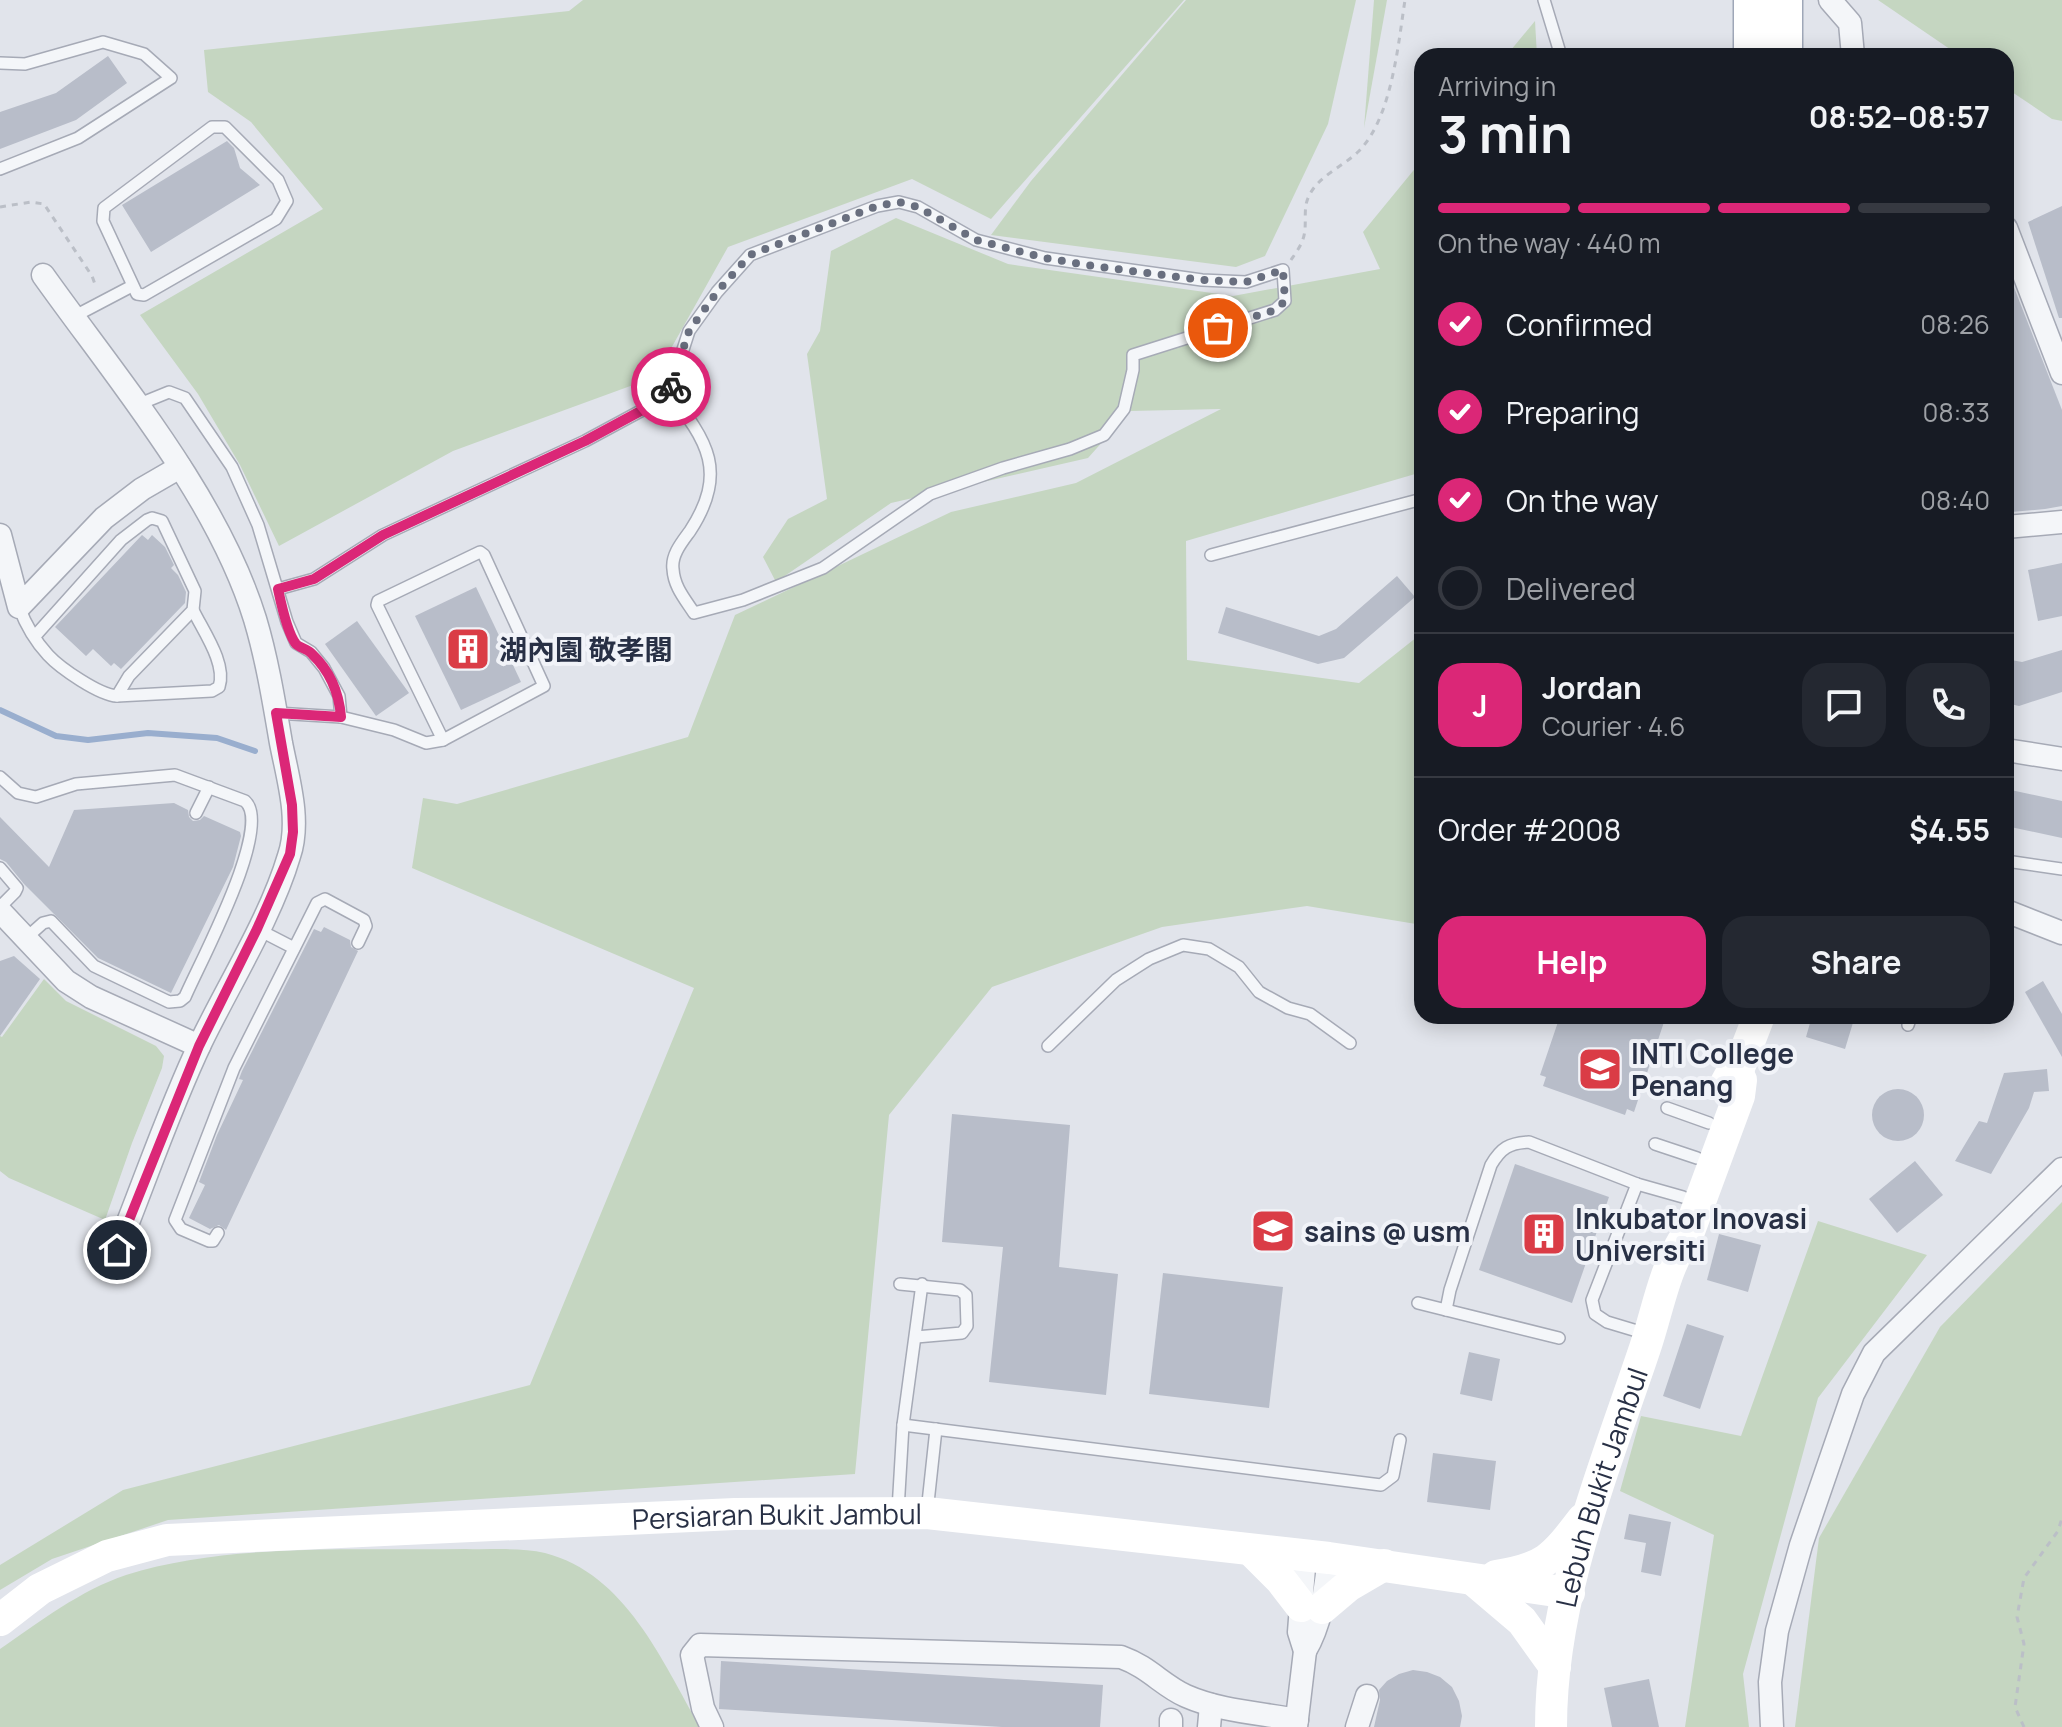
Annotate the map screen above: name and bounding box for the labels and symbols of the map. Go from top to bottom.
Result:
pin [1184,294,1252,362]
courier [631,347,711,427]
building icon: 湖內園 敬孝閣 [444,625,492,673]
place label: 湖內園 敬孝閣 [499,630,673,668]
place label: INTI College Penang [1631,1034,1794,1104]
school or university icon: INTI College Penang [1576,1045,1624,1093]
place label: Inkubator Inovasi Universiti [1575,1199,1807,1269]
school or university icon: sains @ usm [1249,1207,1297,1255]
building icon: Inkubator Inovasi Universiti [1520,1210,1568,1258]
place label: sains @ usm [1304,1212,1470,1250]
pin [83,1216,151,1284]
street label: Lebuh Bukit Jambul [1546,1362,1656,1611]
street label: Persiaran Bukit Jambul [631,1494,922,1538]

